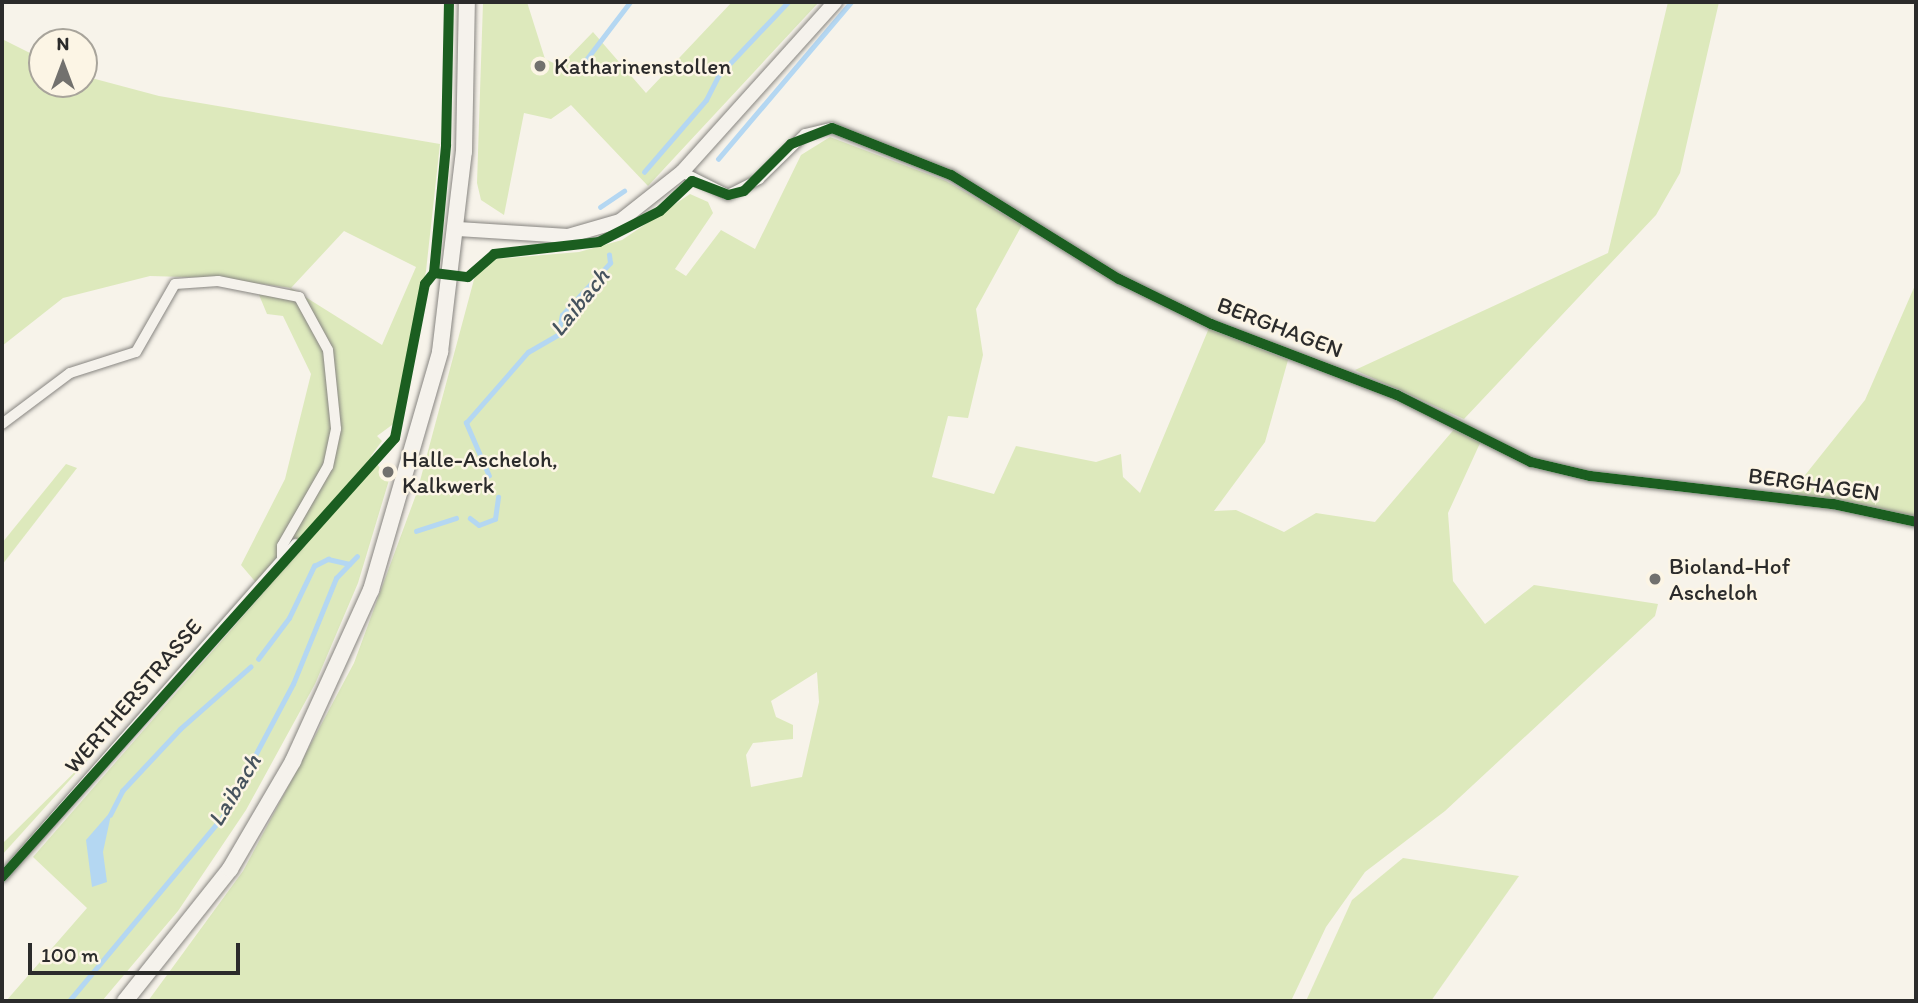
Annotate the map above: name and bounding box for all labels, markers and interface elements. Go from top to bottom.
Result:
north arrow [28,28,98,98]
text: N [57,32,69,55]
place label: Katharinenstollen [554,52,731,80]
marker: Katharinenstollen [532,58,548,74]
water label: Laibach [543,262,615,342]
street label: BERGHAGEN [1213,290,1347,364]
place label: Halle-Ascheloh, Kalkwerk [402,445,558,499]
street label: BERGHAGEN [1746,461,1882,507]
marker: Halle-Ascheloh, Kalkwerk [380,464,396,480]
place label: Bioland-Hof Ascheloh [1669,552,1790,606]
marker: Bioland-Hof Ascheloh [1647,571,1663,587]
street label: WERTHERSTRASSE [58,613,208,779]
water label: Laibach [201,749,267,831]
scale bar [32,930,243,974]
text: 100 m [41,942,99,967]

